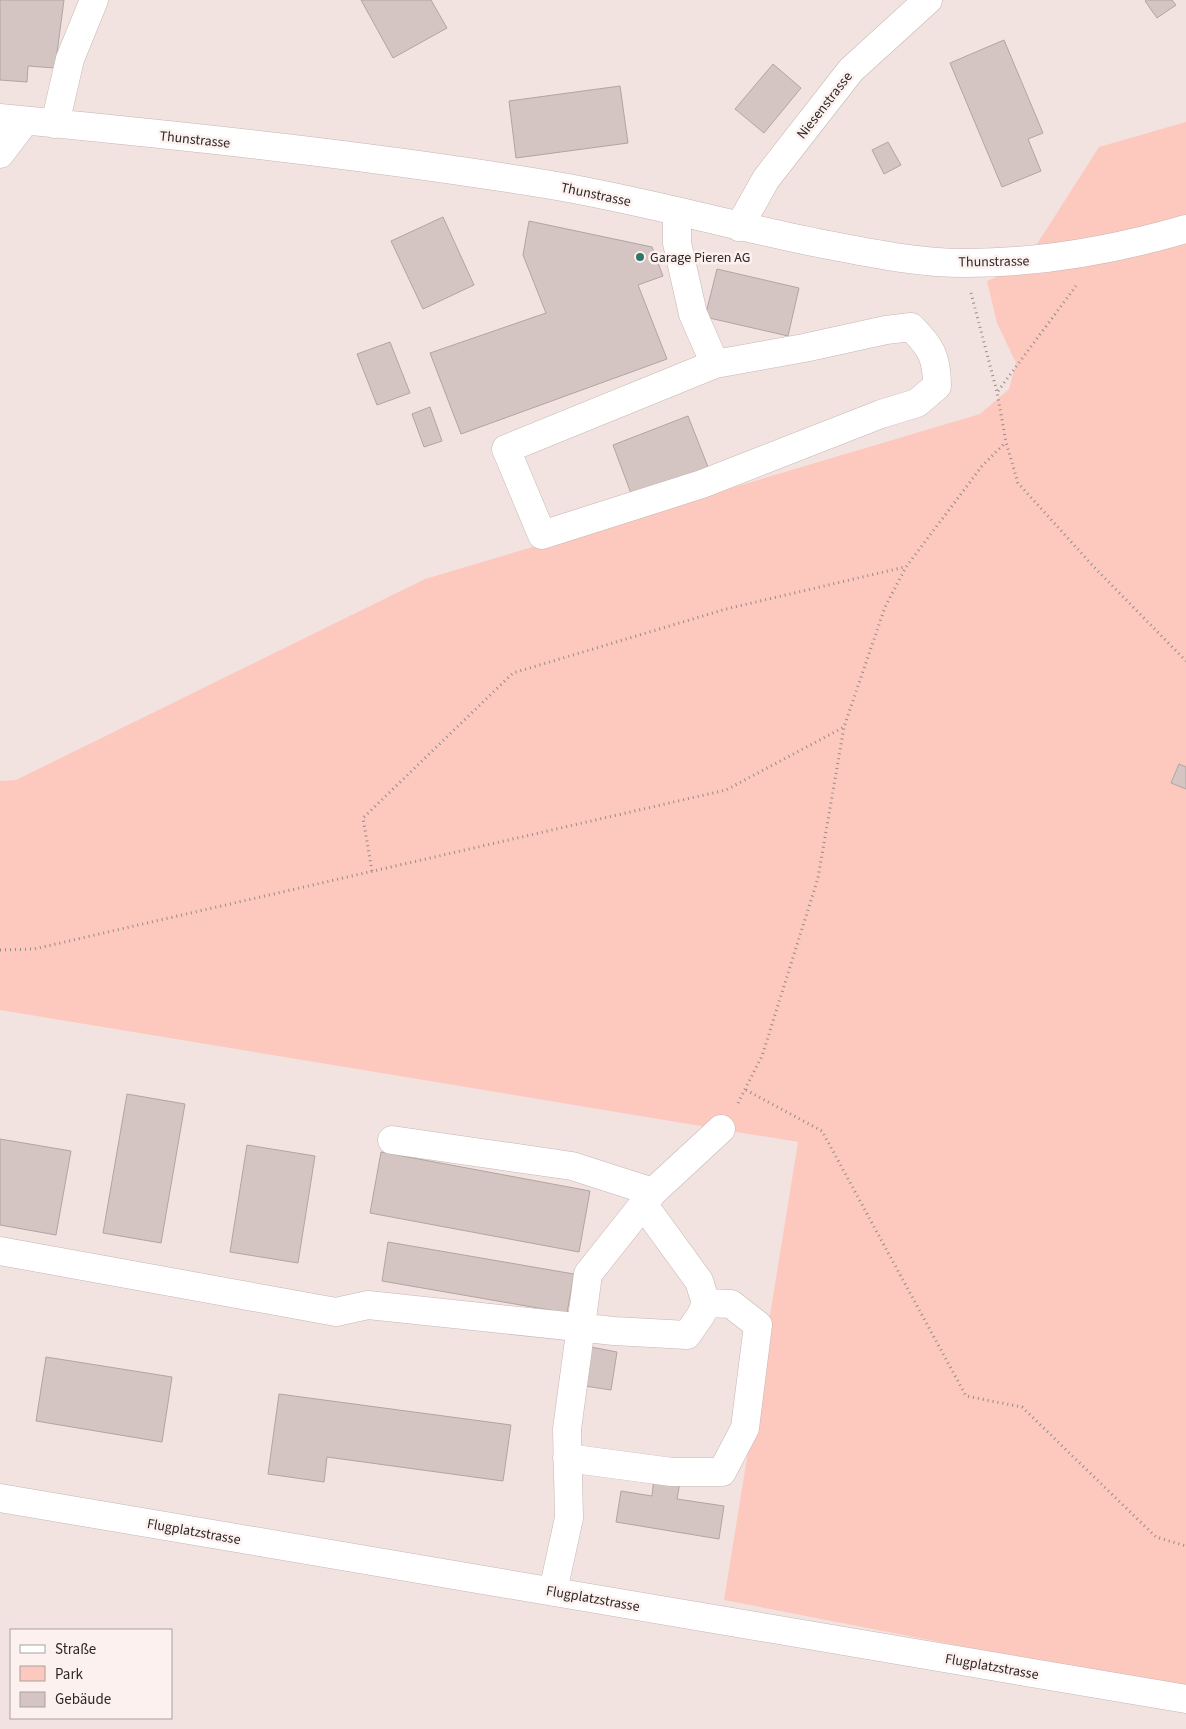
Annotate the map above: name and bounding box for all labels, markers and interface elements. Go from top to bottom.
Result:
street label: Niesenstrasse [792,68,857,143]
street label: Thunstrasse [159,126,231,154]
street label: Thunstrasse [559,178,633,212]
place label: Garage Pieren AG [650,248,750,268]
marker: Garage Pieren AG [634,251,646,263]
street label: Thunstrasse [958,251,1030,273]
street label: Flugplatzstrasse [145,1514,242,1550]
street label: Flugplatzstrasse [544,1581,641,1617]
legend [10,1629,172,1719]
text: Straße [55,1639,96,1660]
street label: Flugplatzstrasse [943,1649,1040,1685]
text: Park [55,1664,84,1685]
text: Gebäude [55,1689,111,1710]

